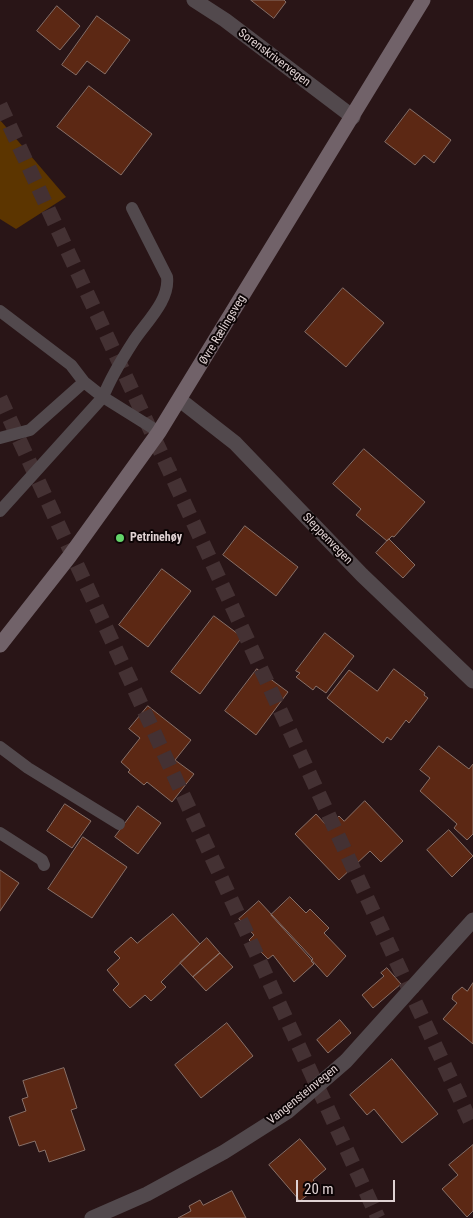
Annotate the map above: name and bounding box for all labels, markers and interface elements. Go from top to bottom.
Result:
street label: Sorenskrivervegen [235,26,313,90]
street label: Øvre Rælingsveg [197,293,249,367]
street label: Sleppenvegen [299,510,355,568]
place label: Petrinehøy [130,531,182,545]
marker: Petrinehøy [114,532,126,544]
street label: Vangensteinvegen [265,1062,341,1128]
scale bar [298,1170,397,1202]
text: 20 m [304,1180,334,1198]

